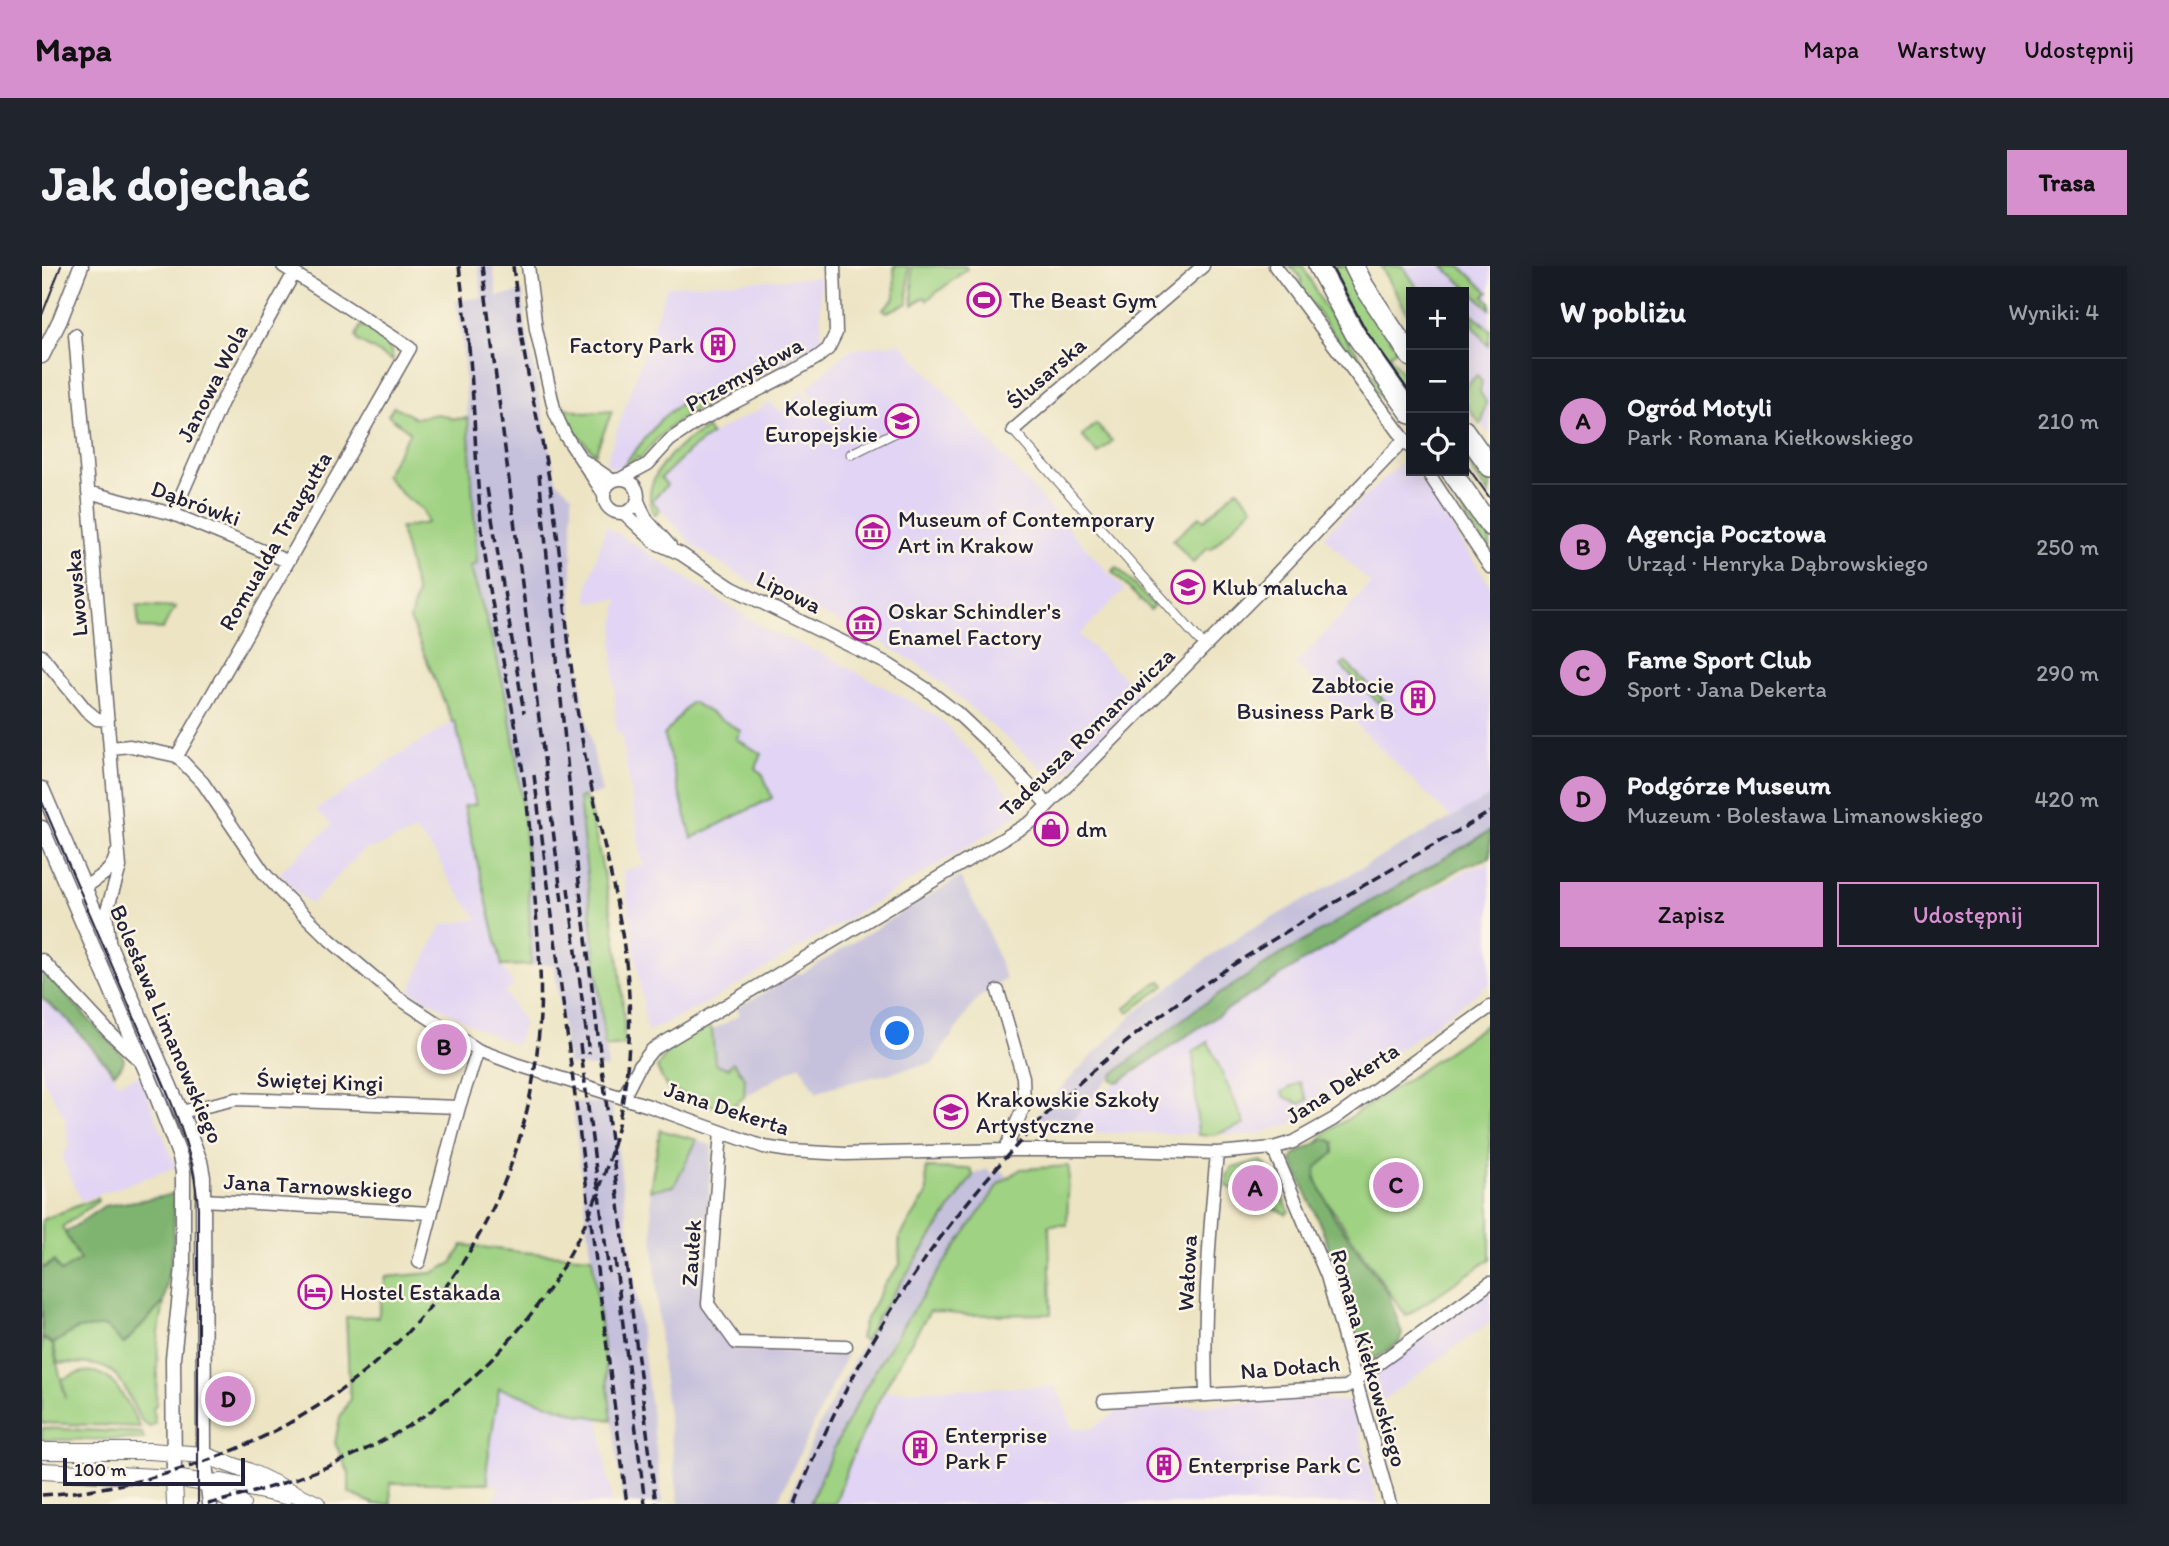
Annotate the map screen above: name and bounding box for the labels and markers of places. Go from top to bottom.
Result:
sports icon: The Beast Gym [965,281,1003,319]
place label: The Beast Gym [1009,286,1158,314]
building icon: Factory Park [699,326,737,364]
place label: Factory Park [569,331,694,359]
place label: Kolegium Europejskie [765,394,878,448]
school or university icon: Kolegium Europejskie [883,402,921,440]
place label: Museum of Contemporary Art in Krakow [898,505,1155,559]
museum icon: Museum of Contemporary Art in Krakow [854,513,892,551]
school or university icon: Klub malucha [1169,568,1207,606]
place label: Klub malucha [1212,573,1348,601]
place label: Oskar Schindler's Enamel Factory [888,597,1061,651]
museum icon: Oskar Schindler's Enamel Factory [845,605,883,643]
place label: Zabłocie Business Park B [1237,671,1394,725]
building icon: Zabłocie Business Park B [1399,679,1437,717]
shop icon: dm [1032,810,1070,848]
place label: dm [1076,815,1108,843]
pin: B [421,1021,467,1073]
place label: Krakowskie Szkoły Artystyczne [976,1085,1159,1139]
school or university icon: Krakowskie Szkoły Artystyczne [932,1093,970,1131]
pin: C [1373,1159,1419,1211]
pin: A [1232,1162,1278,1214]
hotel icon: Hostel Estakada [296,1273,334,1311]
place label: Hostel Estakada [340,1278,501,1306]
pin: D [205,1373,251,1425]
place label: Enterprise Park F [945,1421,1047,1475]
building icon: Enterprise Park F [901,1429,939,1467]
building icon: Enterprise Park C [1145,1446,1183,1484]
place label: Enterprise Park C [1188,1451,1361,1479]

